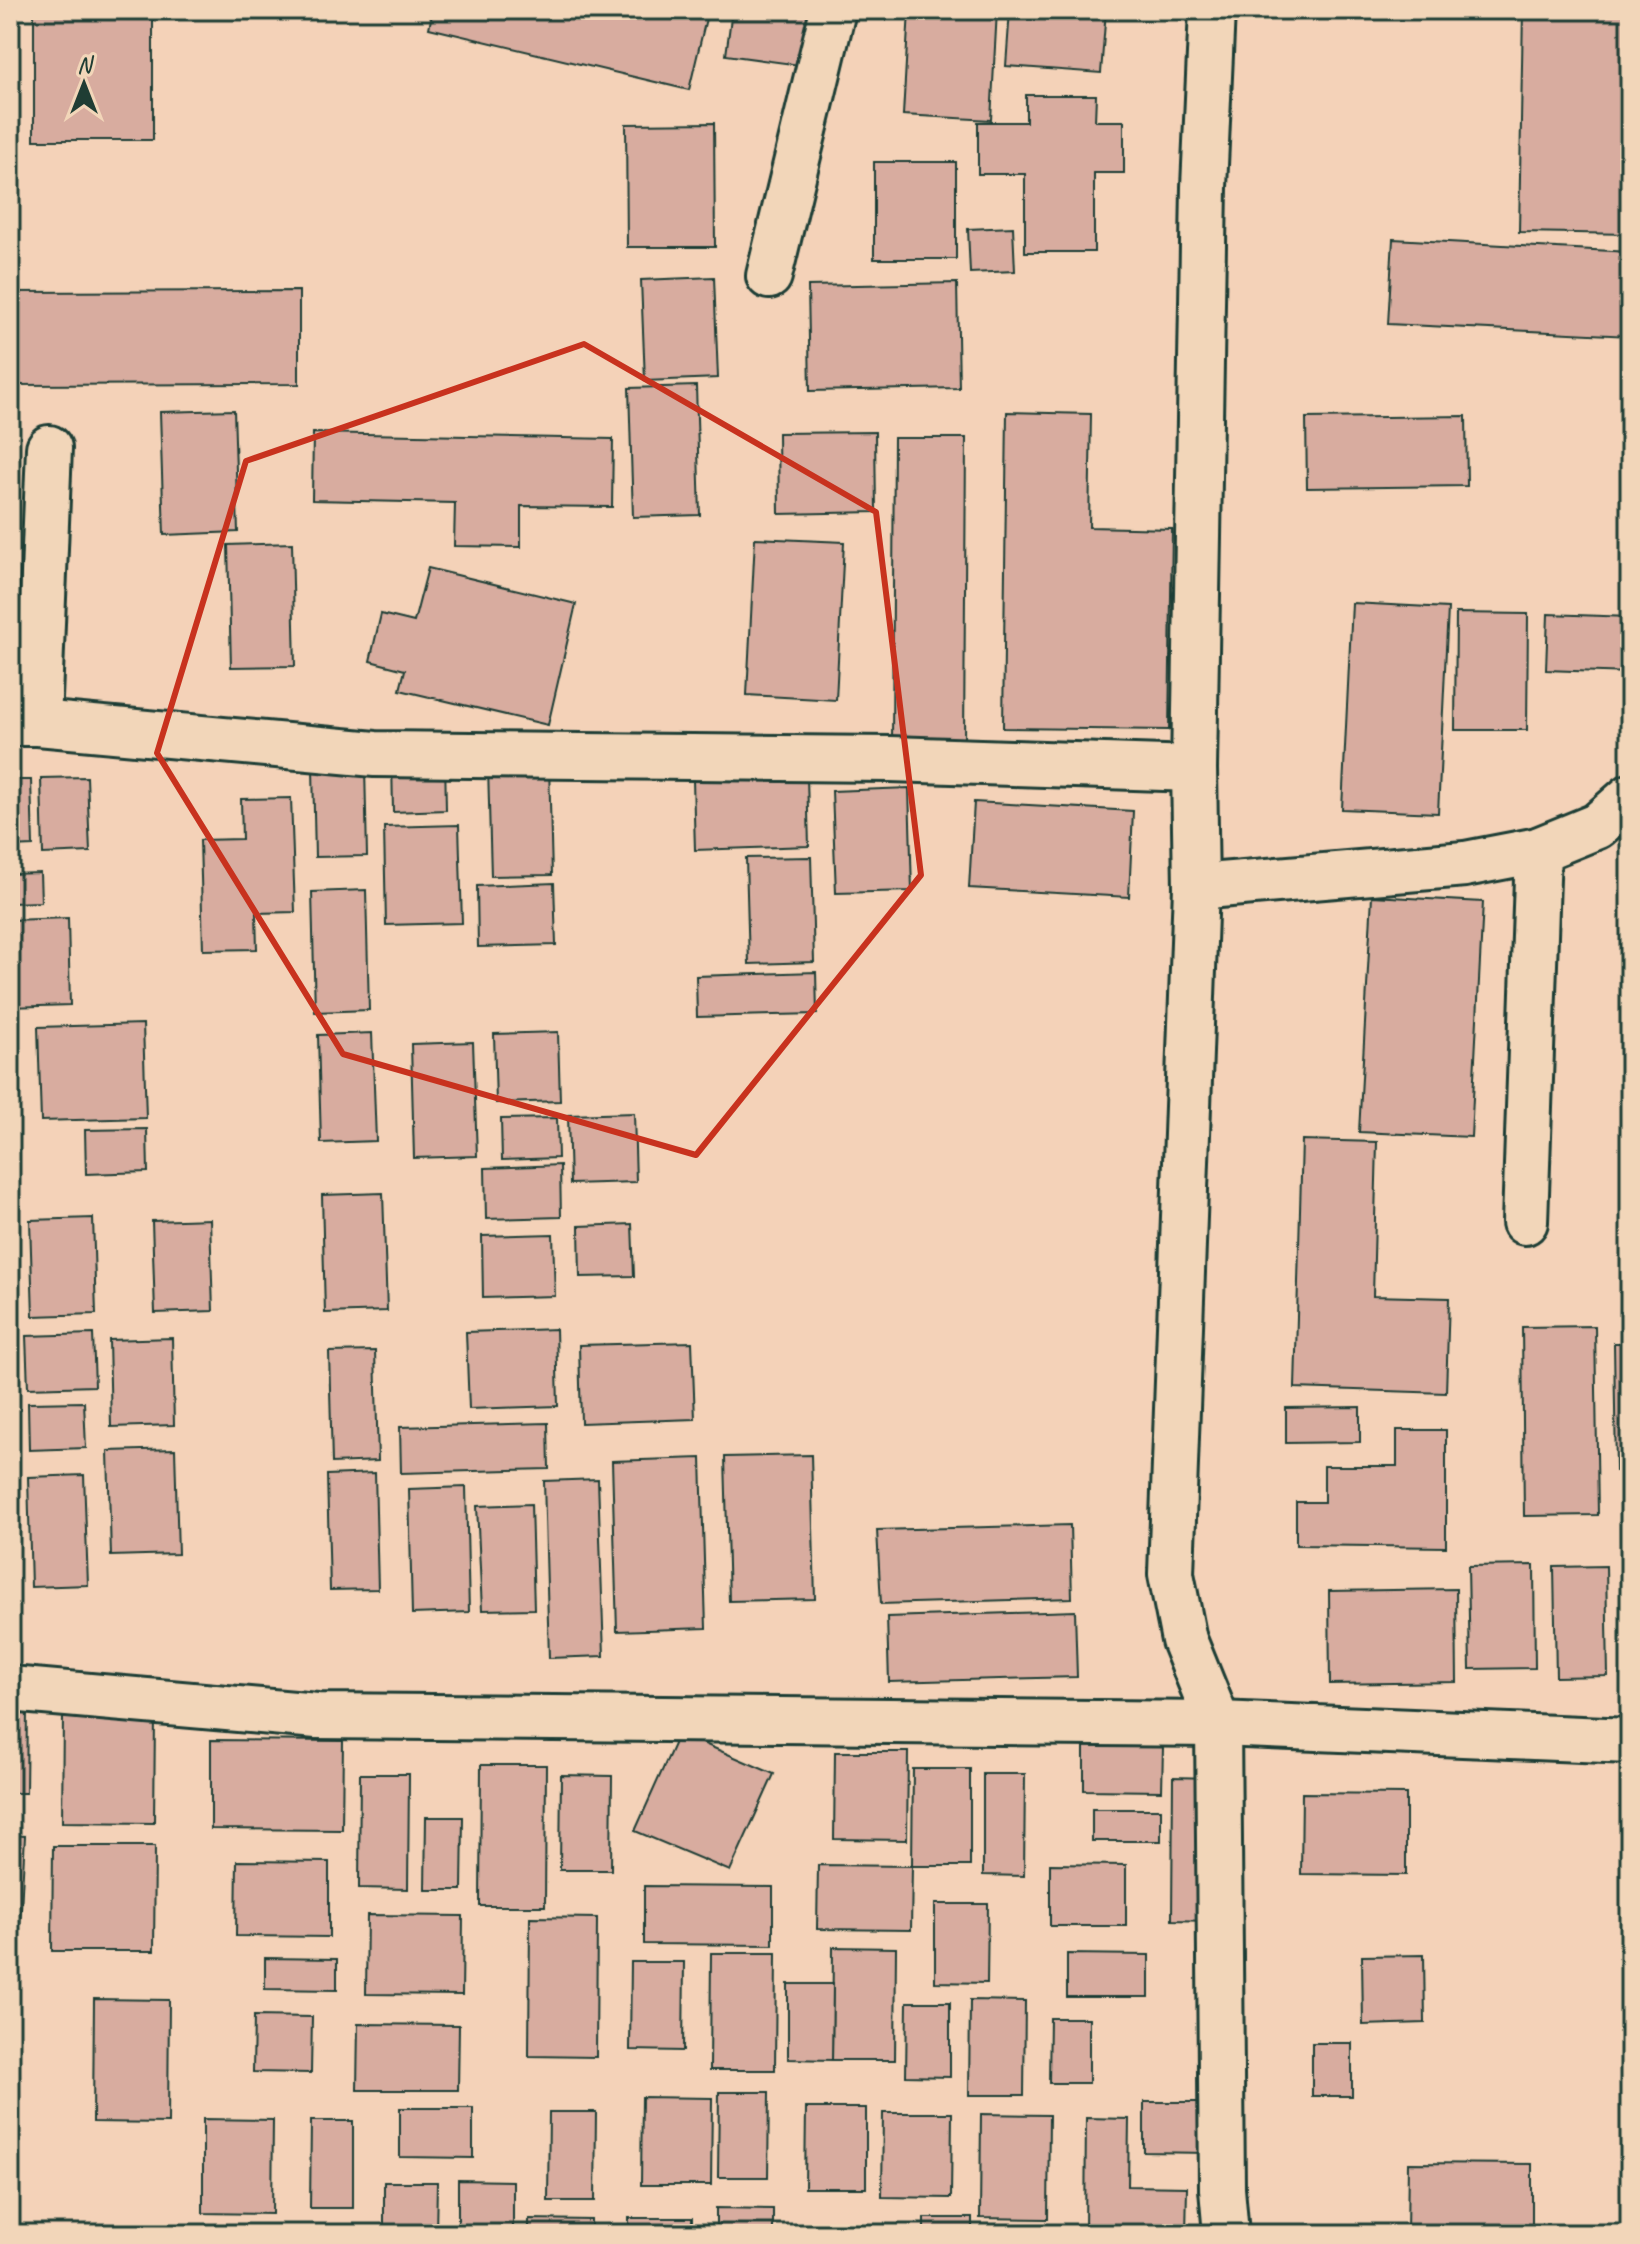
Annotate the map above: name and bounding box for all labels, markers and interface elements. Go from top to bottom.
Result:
north arrow [44,44,124,124]
text: N [77,51,94,79]

